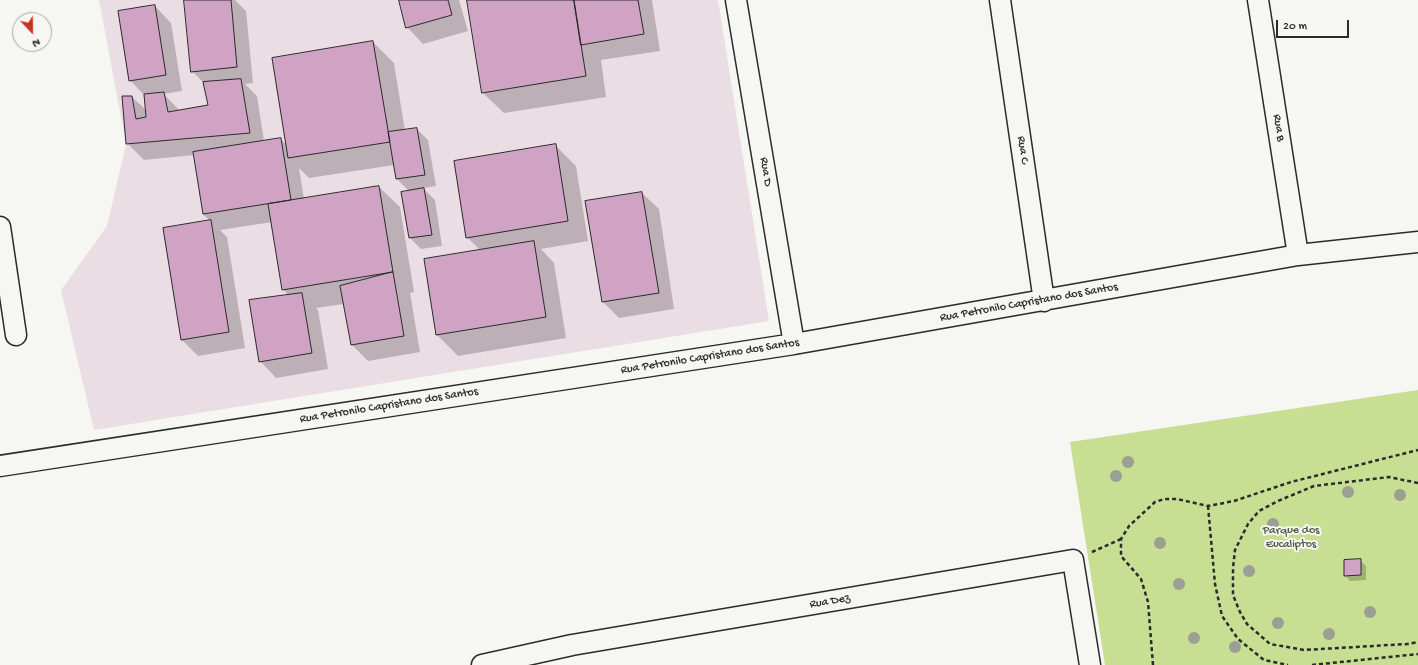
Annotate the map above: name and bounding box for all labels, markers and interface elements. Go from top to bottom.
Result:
north arrow [12,12,52,52]
scale bar [1278,12,1351,38]
text: 20 m [1283,20,1307,34]
text: N [31,35,42,49]
street label: Rua B [1269,113,1287,143]
street label: Rua C [1013,135,1031,165]
street label: Rua D [756,156,774,188]
street label: Rua Petronilo Capristano dos Santos [939,280,1119,326]
street label: Rua Petronilo Capristano dos Santos [620,336,800,378]
street label: Rua Petronilo Capristano dos Santos [299,385,479,427]
park label: Parque dos Eucaliptos [1262,524,1320,552]
street label: Rua Dez [809,591,851,613]

